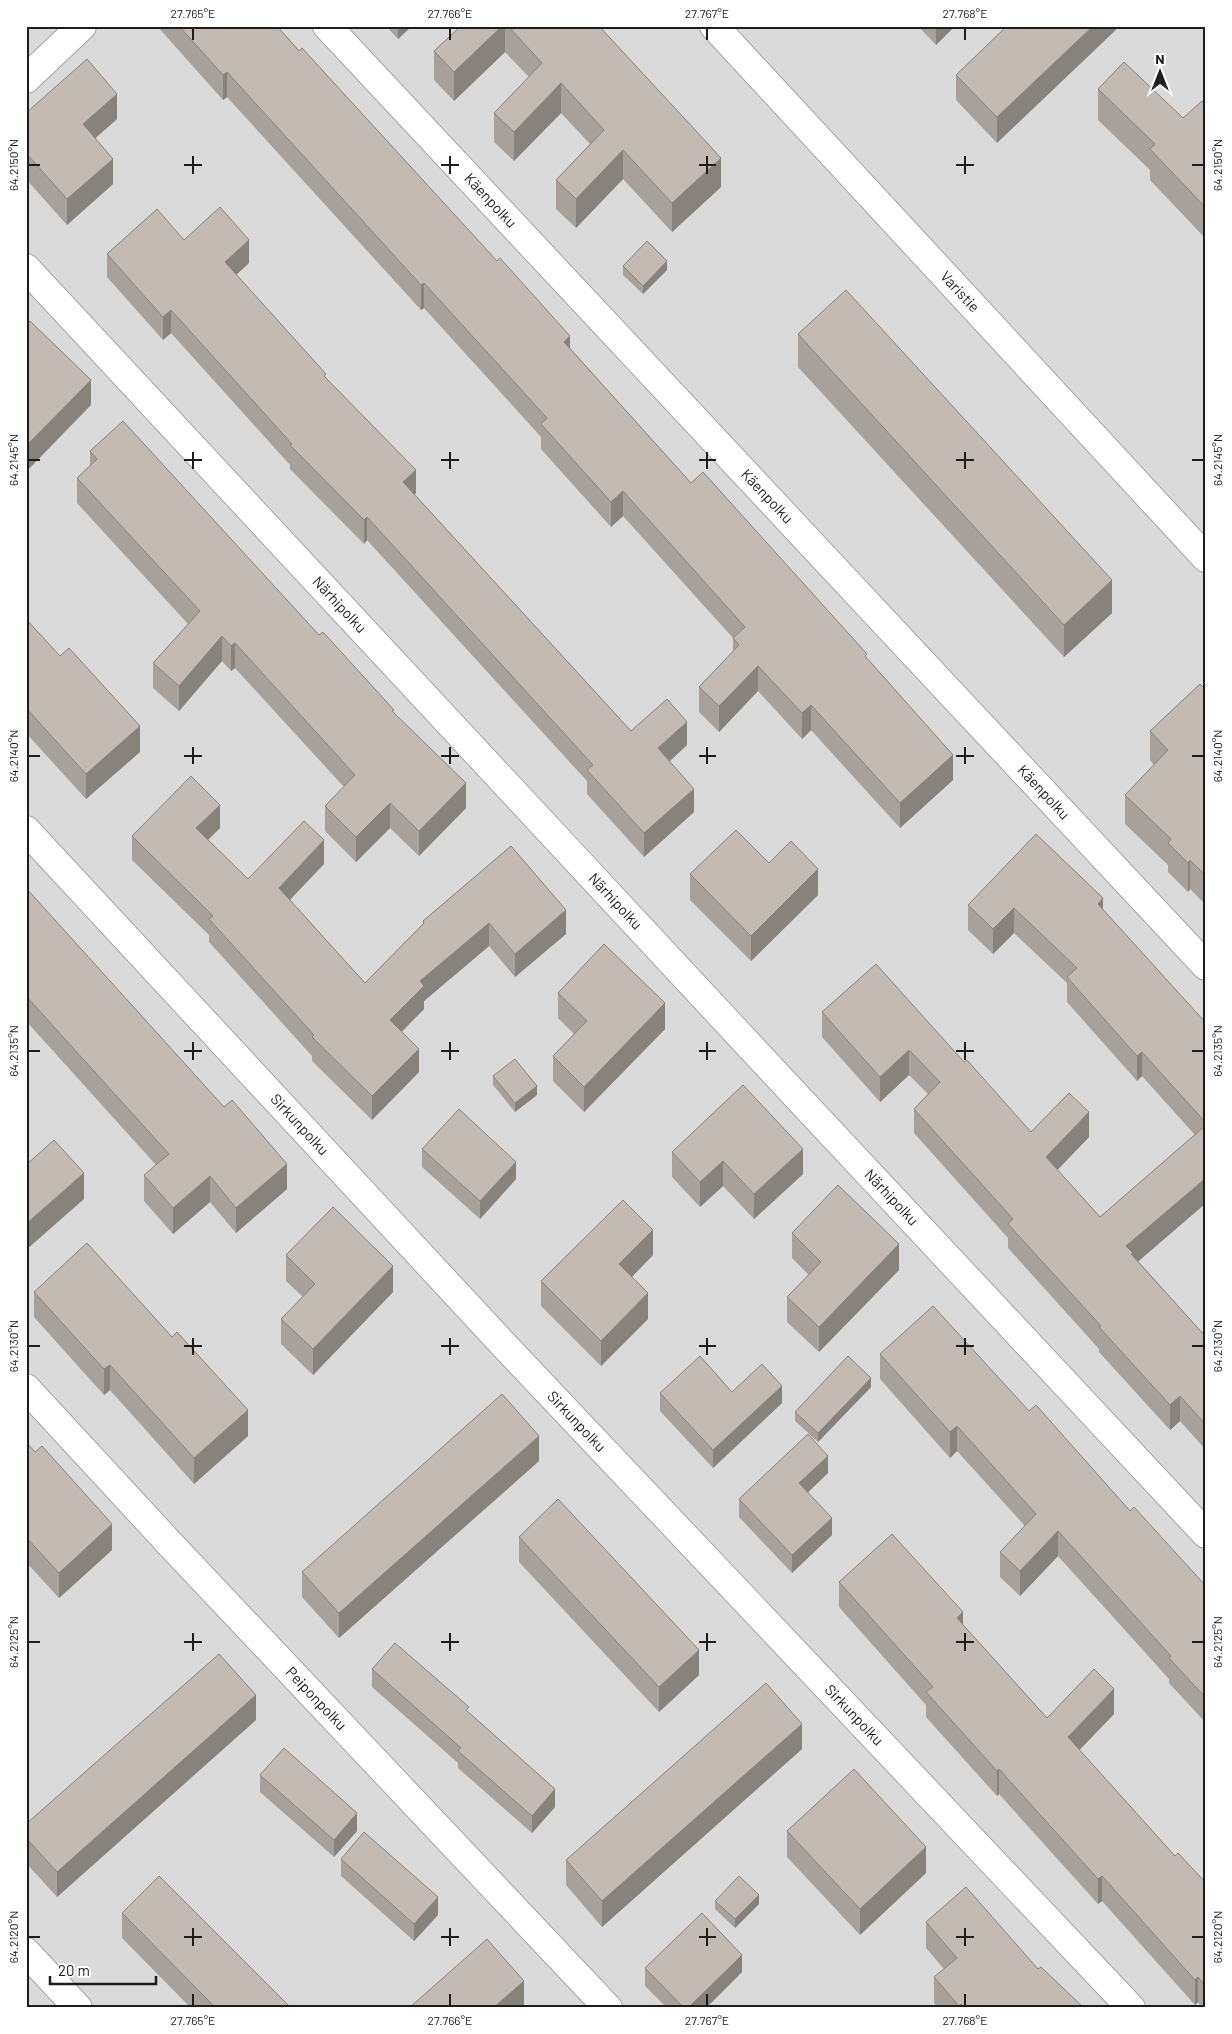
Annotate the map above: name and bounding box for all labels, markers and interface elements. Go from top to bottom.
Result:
text: 27.765°E [171,6,215,20]
text: 27.766°E [428,6,472,20]
text: 27.767°E [685,6,729,20]
text: 27.768°E [943,6,987,20]
north arrow [1134,48,1184,98]
text: N [1155,50,1165,67]
text: 64.2150°N [6,139,20,191]
text: 64.2150°N [1210,139,1224,191]
street label: Käenpolku [461,169,521,231]
street label: Varistie [937,267,984,315]
text: 64.2145°N [6,434,20,486]
text: 64.2145°N [1210,434,1224,486]
street label: Käenpolku [738,465,797,527]
street label: Närhipolku [309,572,371,636]
text: 64.2140°N [6,730,20,782]
text: 64.2140°N [1210,730,1224,782]
street label: Käenpolku [1014,760,1074,823]
street label: Närhipolku [585,869,647,933]
text: 64.2135°N [6,1025,20,1077]
text: 64.2135°N [1210,1025,1224,1077]
street label: Sirkunpolku [267,1090,333,1158]
street label: Närhipolku [861,1165,923,1229]
text: 64.2130°N [6,1320,20,1372]
text: 64.2130°N [1210,1320,1224,1372]
street label: Sirkunpolku [544,1387,610,1455]
text: 64.2125°N [6,1616,20,1668]
text: 64.2125°N [1210,1616,1224,1668]
street label: Peiponpolku [283,1663,351,1733]
street label: Sirkunpolku [822,1680,888,1749]
text: 64.2120°N [6,1911,20,1963]
text: 64.2120°N [1210,1911,1224,1963]
scale bar [50,1954,156,1986]
text: 20 m [58,1961,90,1979]
text: 27.765°E [171,2013,215,2027]
text: 27.766°E [428,2013,472,2027]
text: 27.767°E [685,2013,729,2027]
text: 27.768°E [943,2013,987,2027]

